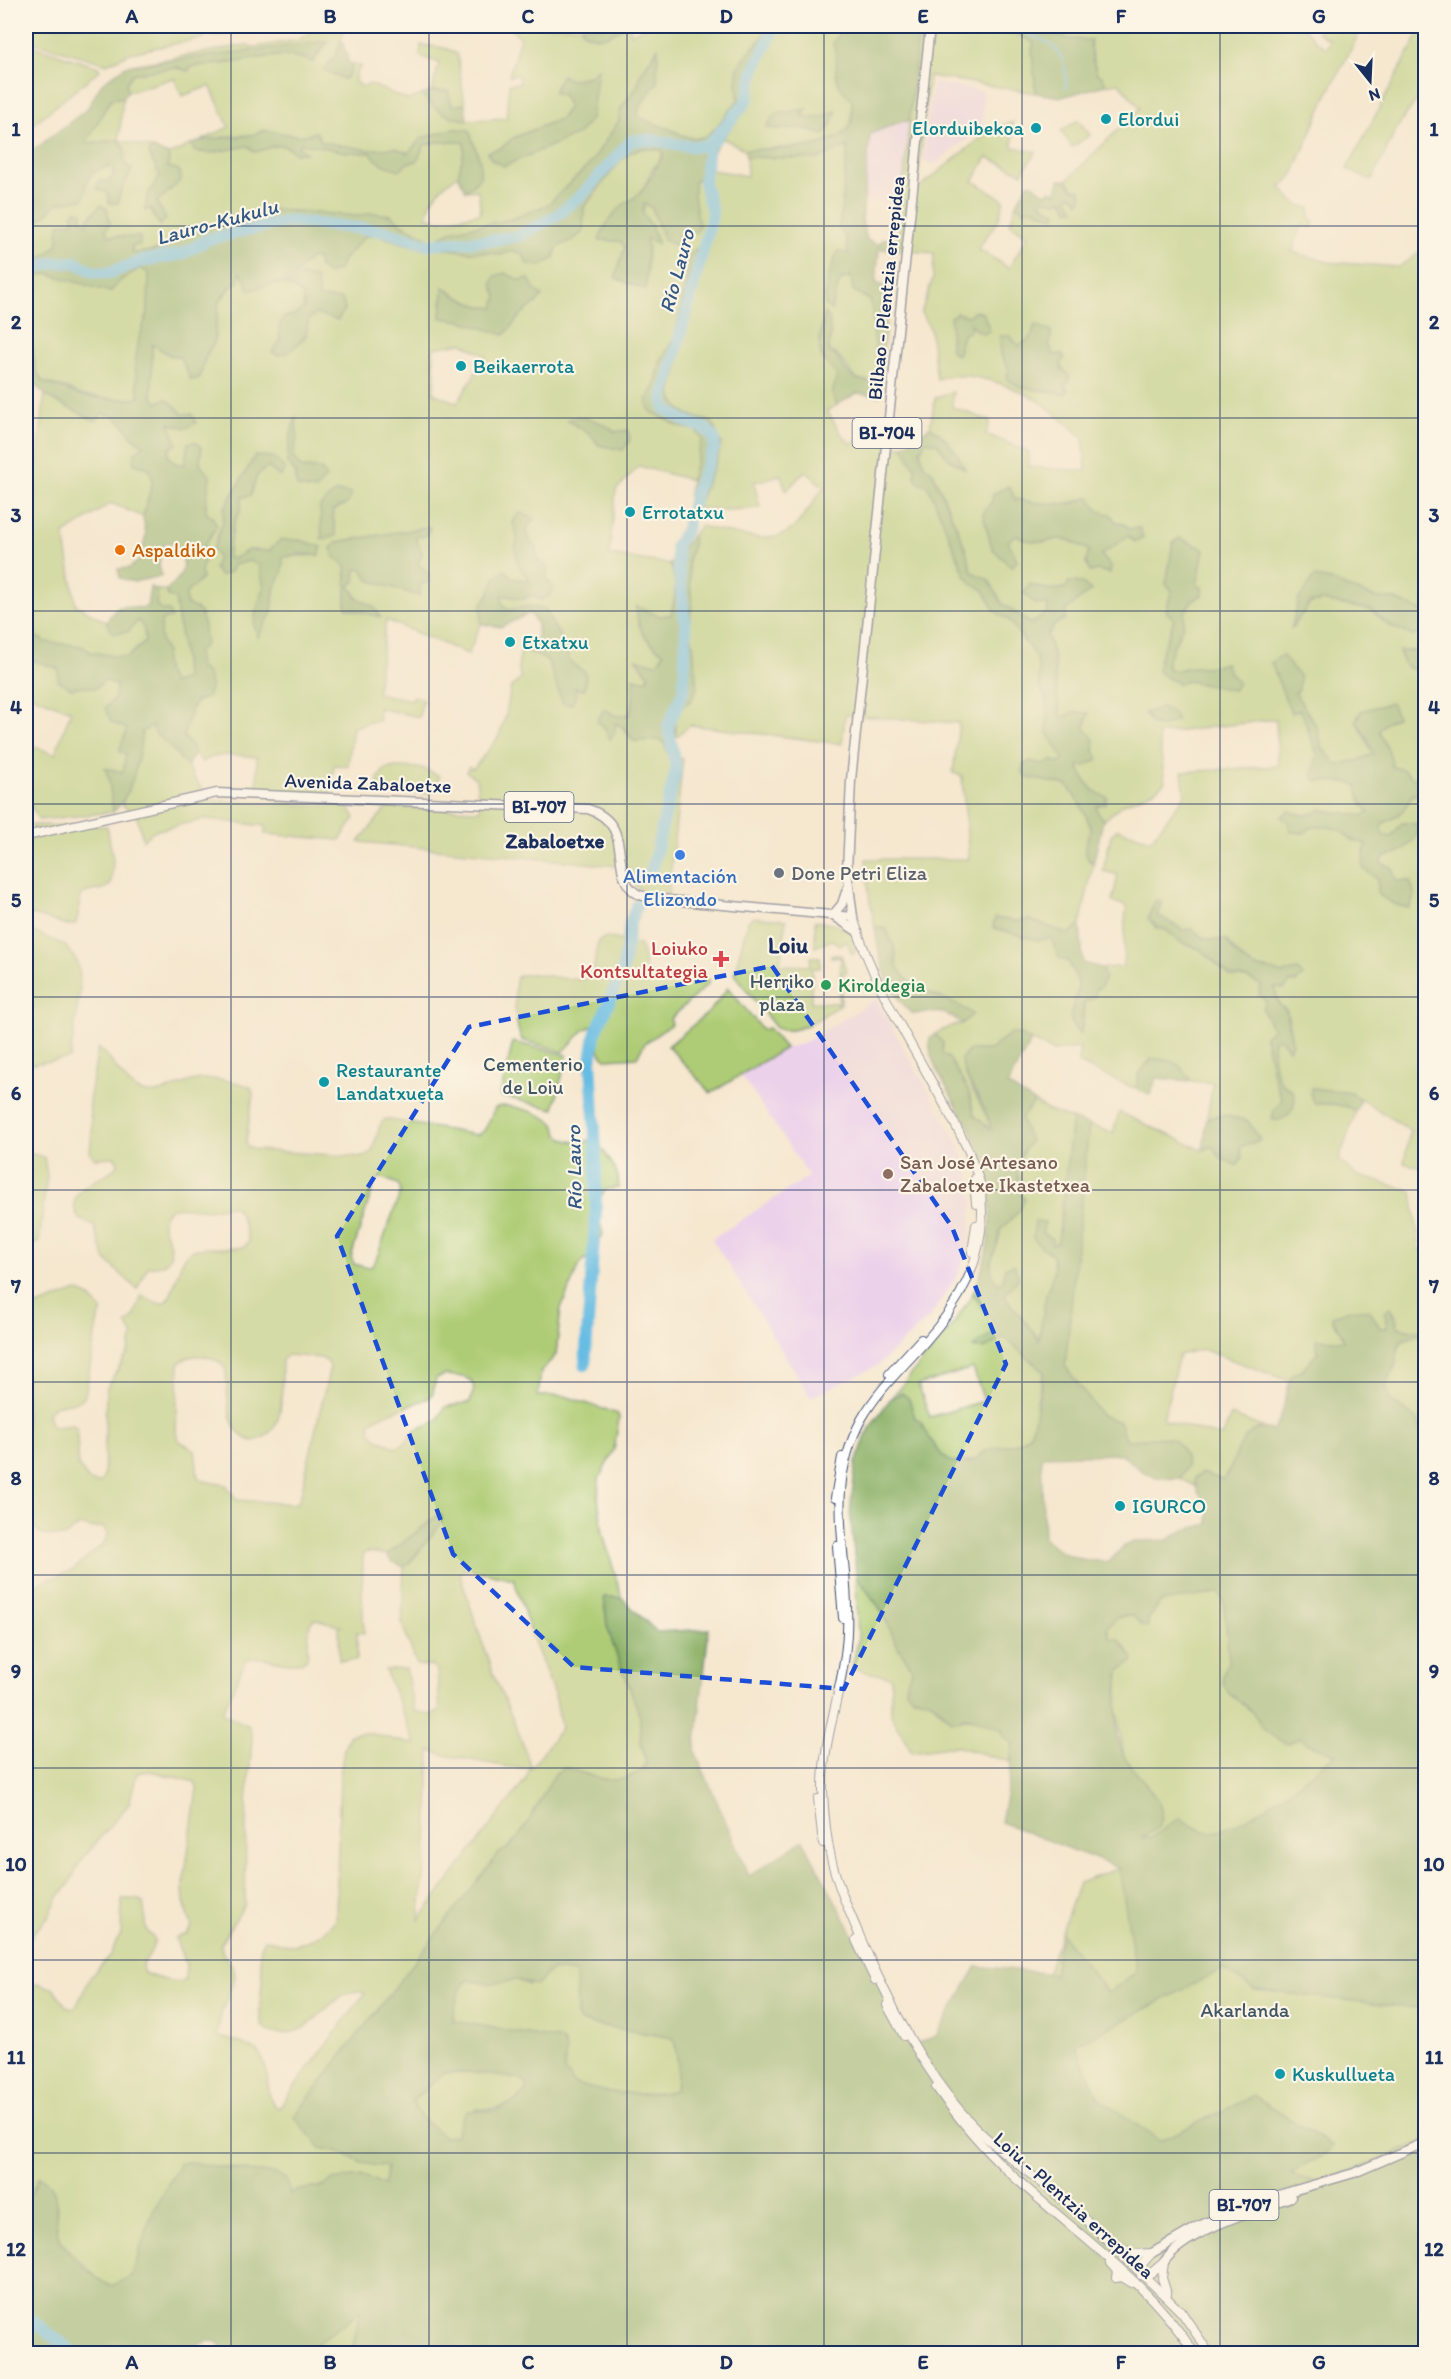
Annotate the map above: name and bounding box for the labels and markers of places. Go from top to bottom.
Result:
place label: Elordui [1118,107,1179,131]
marker: Elordui [1099,112,1113,126]
place label: Elorduibekoa [912,116,1025,140]
marker: Elorduibekoa [1029,121,1043,135]
place label: Beikaerrota [473,354,575,378]
marker: Beikaerrota [454,359,468,373]
place label: Errotatxu [642,500,724,524]
marker: Errotatxu [623,505,637,519]
place label: Aspaldiko [132,538,216,562]
marker: Aspaldiko [113,543,127,557]
place label: Etxatxu [522,630,589,654]
marker: Etxatxu [503,635,517,649]
marker: Alimentación Elizondo [673,848,687,862]
place label: Done Petri Eliza [791,861,928,885]
place label: Alimentación Elizondo [623,864,737,911]
marker: Done Petri Eliza [772,866,786,880]
place label: Loiuko Kontsultategia [580,936,709,983]
marker: Loiuko Kontsultategia [712,950,730,968]
place label: Kiroldegia [838,973,926,997]
marker: Kiroldegia [819,978,833,992]
place label: Restaurante Landatxueta [336,1058,444,1105]
marker: Restaurante Landatxueta [317,1075,331,1089]
place label: San José Artesano Zabaloetxe Ikastetxea [900,1150,1091,1197]
marker: San José Artesano Zabaloetxe Ikastetxea [881,1167,895,1181]
place label: IGURCO [1132,1494,1206,1518]
marker: IGURCO [1113,1499,1127,1513]
place label: Kuskullueta [1292,2062,1395,2086]
marker: Kuskullueta [1273,2067,1287,2081]

